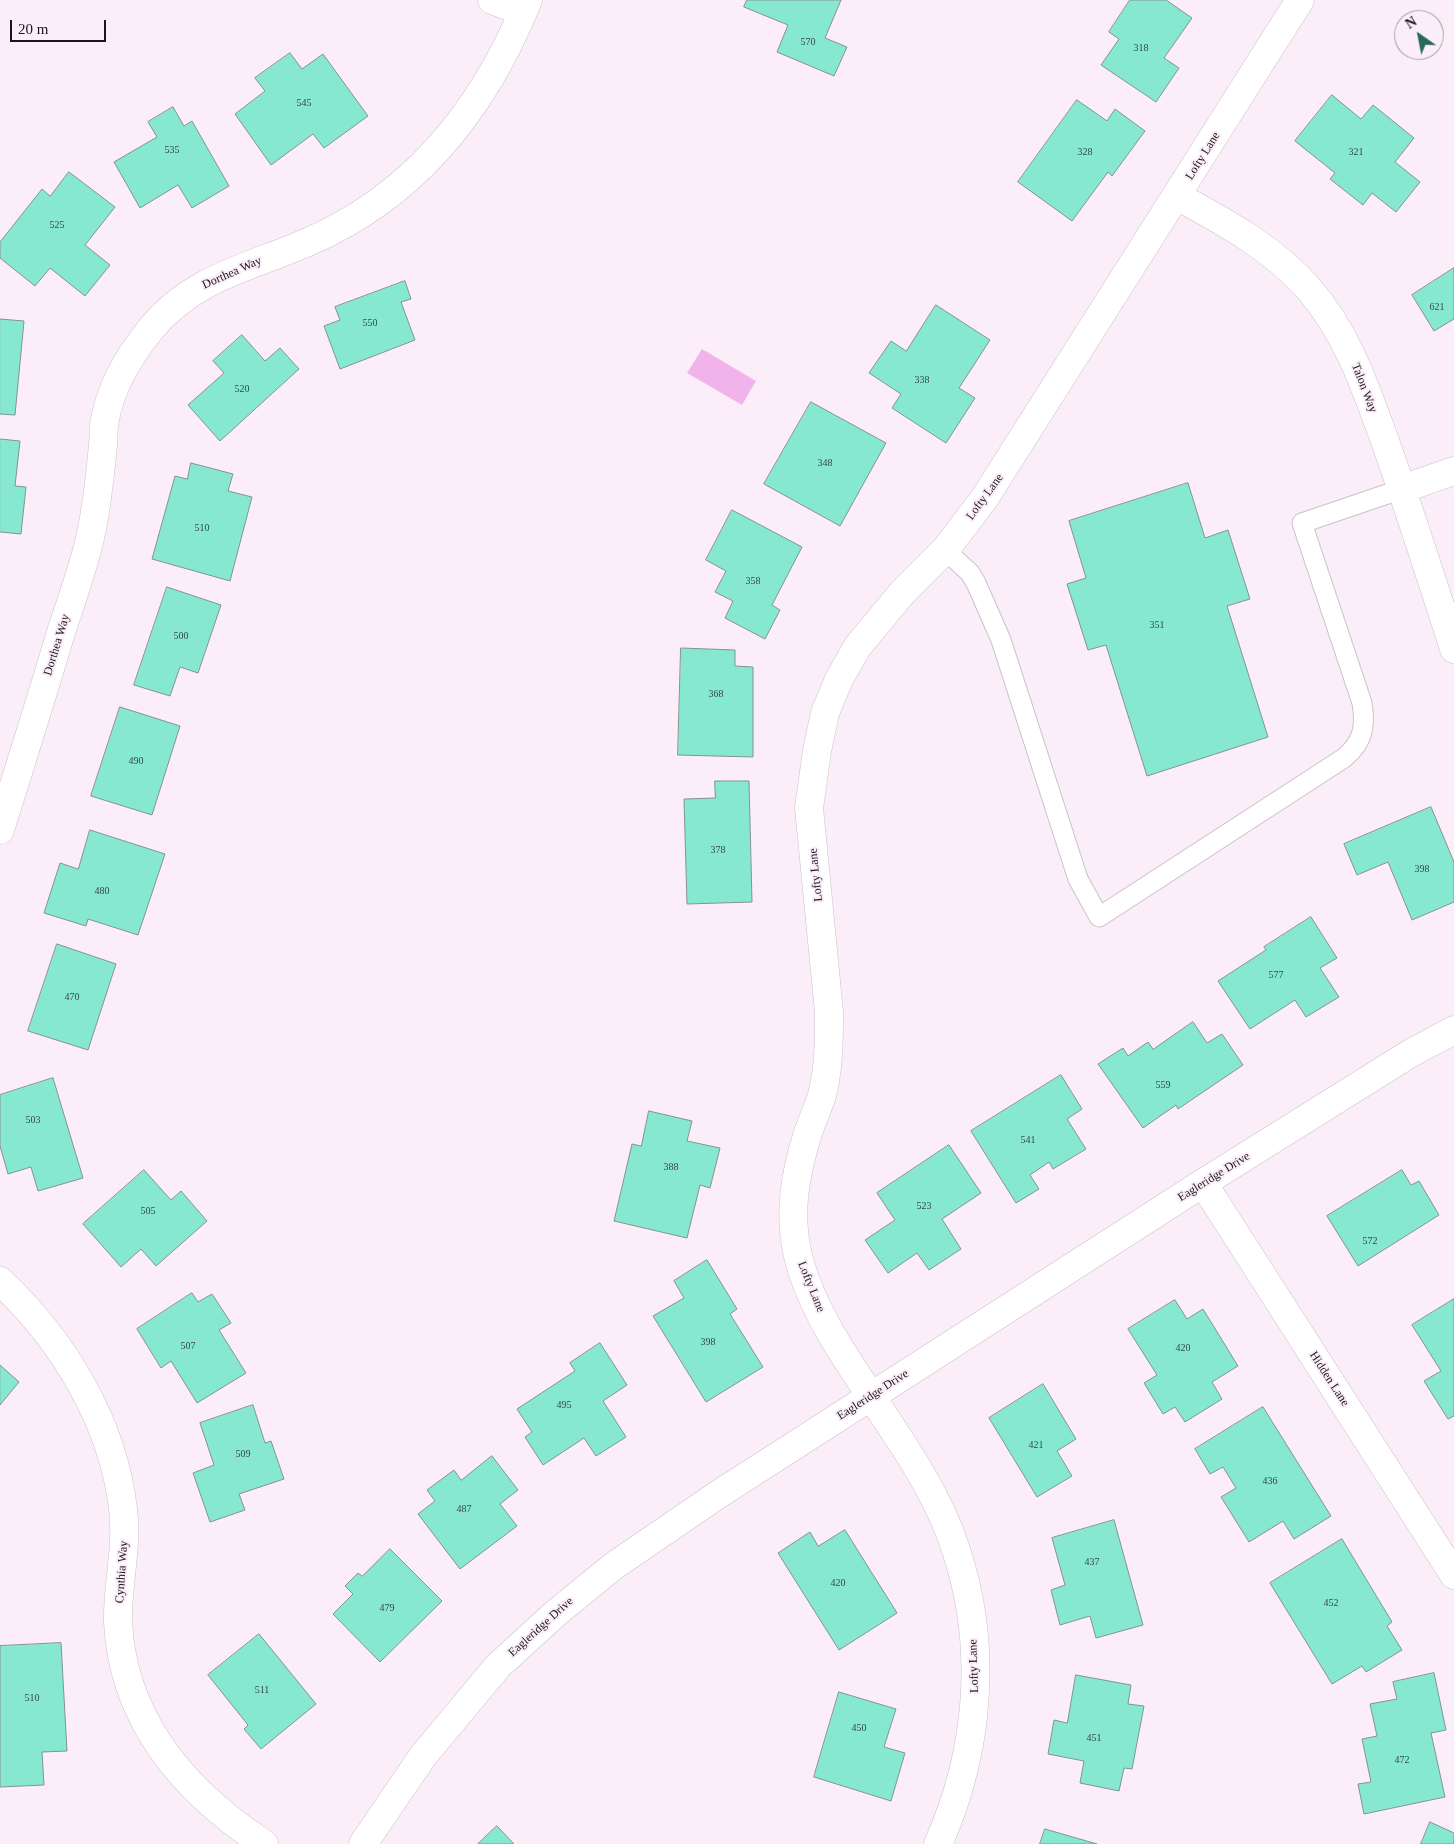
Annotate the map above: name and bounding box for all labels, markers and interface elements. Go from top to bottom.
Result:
scale bar [12,10,109,42]
north arrow [1394,10,1444,60]
text: N [1403,14,1419,32]
text: 20 m [18,21,48,37]
house number: 570 [800,36,816,48]
house number: 318 [1134,42,1148,54]
house number: 545 [296,97,312,109]
street label: Lofty Lane [1183,129,1223,183]
house number: 535 [164,144,180,156]
house number: 328 [1078,146,1092,158]
house number: 321 [1348,146,1364,158]
house number: 525 [50,219,64,231]
street label: Dorthea Way [200,254,264,292]
house number: 621 [1430,301,1444,313]
house number: 550 [362,317,378,329]
street label: Talon Way [1348,361,1380,415]
house number: 338 [914,374,930,386]
house number: 520 [234,383,250,395]
house number: 348 [818,457,832,469]
street label: Lofty Lane [963,471,1007,523]
house number: 510 [194,522,210,534]
house number: 358 [746,575,760,587]
street label: Dorthea Way [41,613,73,677]
house number: 351 [1150,619,1164,631]
house number: 500 [174,630,188,642]
house number: 368 [708,688,724,700]
house number: 490 [128,755,144,767]
house number: 378 [710,844,726,856]
street label: Lofty Lane [806,848,826,902]
house number: 398 [1414,863,1430,875]
house number: 480 [94,885,110,897]
house number: 577 [1268,969,1284,981]
house number: 470 [64,991,80,1003]
house number: 559 [1156,1079,1170,1091]
house number: 503 [26,1114,40,1126]
house number: 541 [1020,1134,1036,1146]
street label: Eagleridge Drive [1175,1149,1253,1205]
house number: 388 [664,1161,678,1173]
house number: 523 [916,1200,932,1212]
house number: 505 [140,1205,156,1217]
house number: 572 [1362,1235,1378,1247]
street label: Lofty Lane [794,1259,828,1315]
house number: 398 [700,1336,716,1348]
house number: 507 [180,1340,196,1352]
house number: 420 [1176,1342,1190,1354]
street label: Hidden Lane [1306,1349,1352,1409]
street label: Eagleridge Drive [835,1367,911,1423]
house number: 495 [556,1399,572,1411]
house number: 421 [1028,1439,1044,1451]
house number: 509 [236,1448,250,1460]
house number: 436 [1262,1475,1278,1487]
house number: 487 [456,1503,472,1515]
street label: Cynthia Way [113,1540,131,1604]
house number: 437 [1084,1556,1100,1568]
house number: 420 [830,1577,846,1589]
street label: Eagleridge Drive [506,1594,576,1660]
house number: 452 [1324,1597,1338,1609]
house number: 479 [380,1602,394,1614]
street label: Lofty Lane [966,1639,982,1693]
house number: 511 [255,1684,269,1696]
house number: 510 [24,1692,40,1704]
house number: 450 [852,1722,866,1734]
house number: 451 [1086,1732,1102,1744]
house number: 472 [1394,1754,1410,1766]

